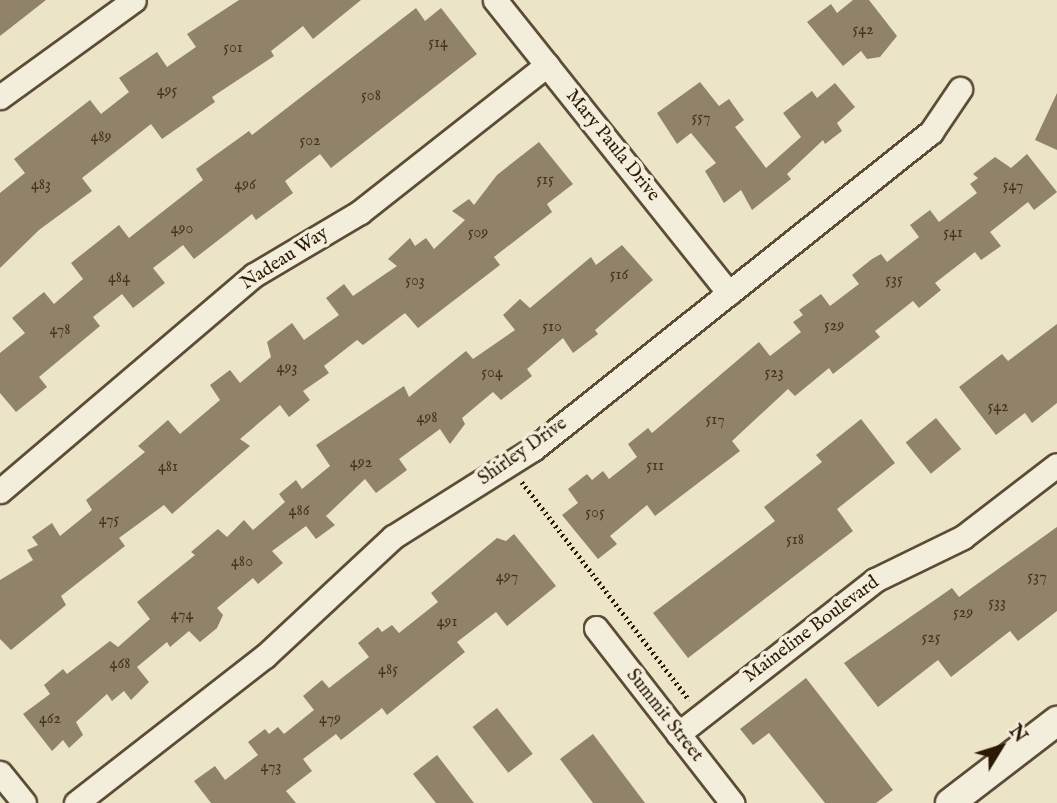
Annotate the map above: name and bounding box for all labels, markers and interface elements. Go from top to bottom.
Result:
house number: 542 [852,20,874,40]
house number: 514 [428,33,448,53]
house number: 501 [223,38,243,58]
house number: 495 [157,81,177,101]
street label: Mary Paula Drive [560,85,664,207]
house number: 508 [361,86,381,106]
house number: 557 [691,108,711,128]
house number: 489 [90,127,112,147]
house number: 502 [299,131,321,151]
house number: 515 [536,170,554,190]
house number: 483 [31,175,51,195]
house number: 496 [234,175,256,195]
house number: 547 [1003,176,1023,196]
house number: 490 [171,219,193,239]
street label: Nadeau Way [237,222,333,296]
house number: 509 [468,223,488,243]
house number: 541 [943,223,963,243]
house number: 516 [610,265,628,285]
house number: 484 [108,268,130,288]
house number: 535 [885,270,903,290]
house number: 503 [405,271,425,291]
house number: 529 [824,316,844,336]
house number: 510 [542,317,562,337]
house number: 478 [49,320,71,340]
house number: 493 [277,358,297,378]
house number: 504 [481,363,503,383]
house number: 523 [764,363,784,383]
house number: 542 [987,397,1009,417]
house number: 498 [416,408,438,428]
house number: 517 [705,410,725,430]
street label: Shirley Drive [474,413,572,491]
house number: 492 [350,453,372,473]
house number: 511 [646,456,664,476]
house number: 481 [158,457,178,477]
house number: 486 [289,501,309,521]
house number: 505 [585,503,605,523]
house number: 475 [99,510,119,530]
house number: 518 [786,530,804,550]
house number: 480 [231,552,253,572]
house number: 497 [496,567,518,587]
house number: 537 [1027,567,1047,587]
street label: Maineline Boulevard [740,572,884,688]
house number: 533 [988,593,1006,613]
house number: 529 [953,603,973,623]
house number: 474 [171,605,193,625]
house number: 491 [437,612,457,632]
house number: 525 [922,628,940,648]
house number: 468 [110,654,130,674]
house number: 485 [378,660,398,680]
street label: Summit Street [621,665,707,767]
house number: 462 [39,709,61,729]
house number: 479 [319,709,341,729]
north arrow [966,712,1036,782]
text: N [1003,720,1032,748]
house number: 473 [261,757,281,777]

